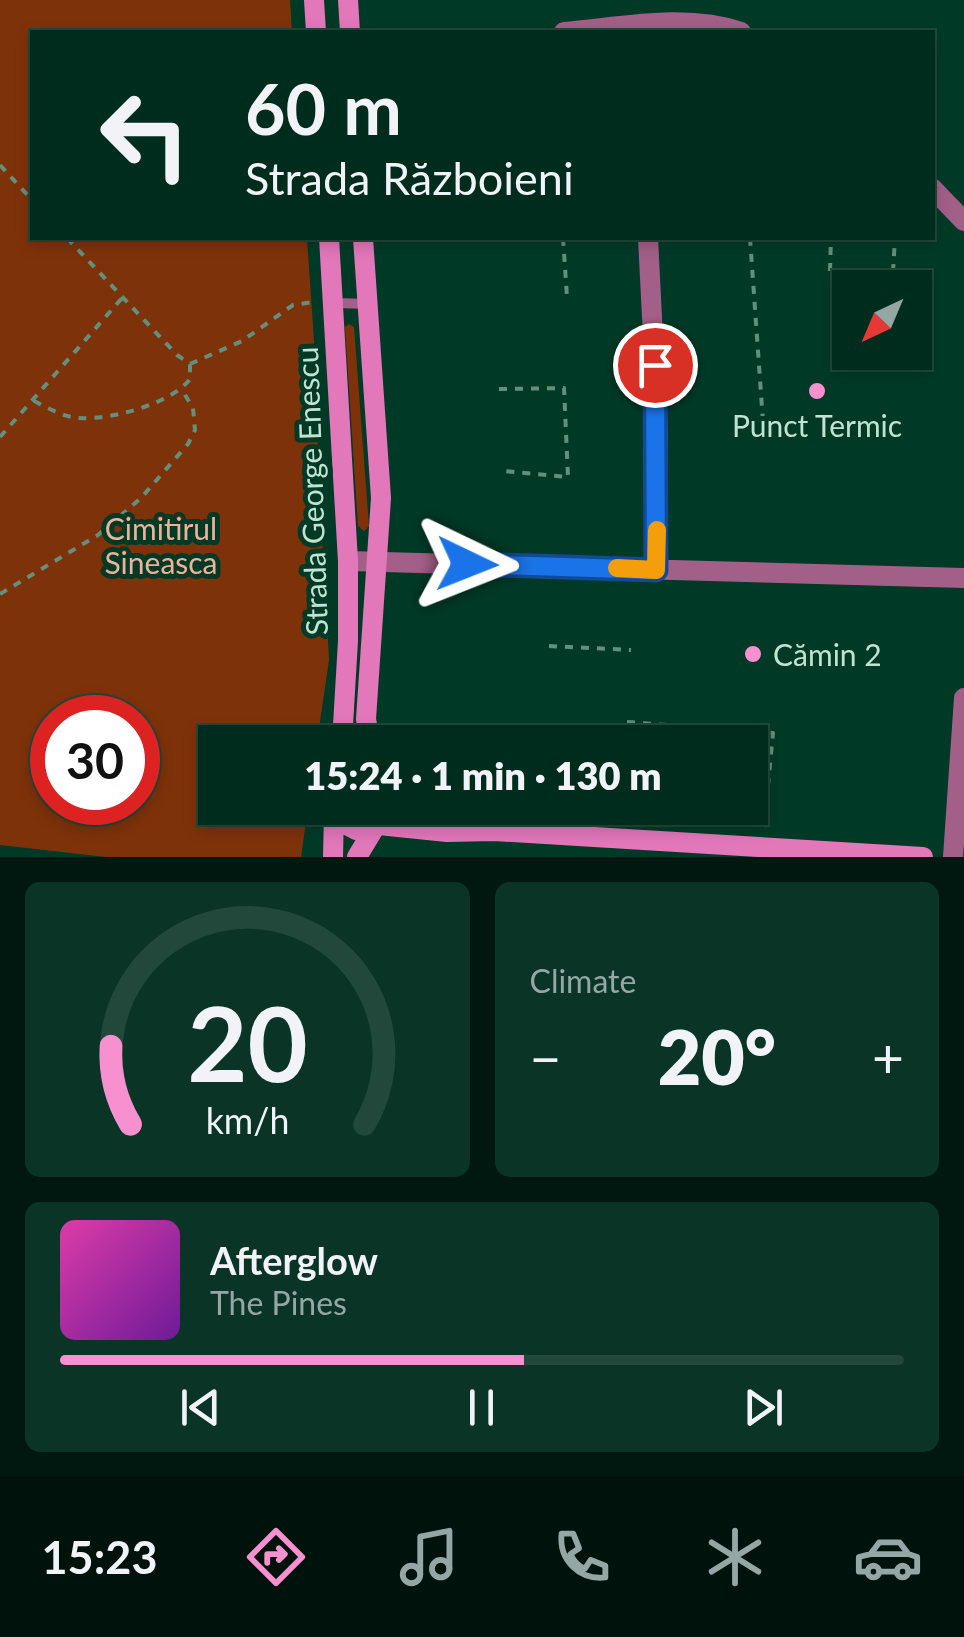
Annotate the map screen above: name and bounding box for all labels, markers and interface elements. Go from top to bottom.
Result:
text: 60 m [245,66,402,150]
icon: left [80,70,210,200]
text: Strada Războieni [245,151,574,205]
north arrow [832,270,932,370]
map controls [832,270,932,370]
pin [613,323,698,408]
icon: arrive [628,338,683,393]
street label: Strada George Enescu [288,346,334,636]
marker: Punct Termic [806,380,828,402]
place label: Punct Termic [732,407,902,443]
park label: Cimitirul Sineasca [104,510,218,580]
position arrow [415,512,519,616]
place label: Cămin 2 [773,636,882,672]
marker: Cămin 2 [742,643,764,665]
speed limit sign: 30 [30,695,160,825]
text: 15:24 · 1 min · 130 m [304,752,662,798]
text: Climate [530,961,636,1000]
text: 20 [187,979,308,1104]
text: 20° [658,1011,776,1101]
text: − [530,1024,561,1090]
text: + [872,1024,904,1090]
text: km/h [205,1099,289,1142]
text: Afterglow [210,1237,378,1283]
text: The Pines [210,1283,347,1322]
icon: previous [173,1380,228,1435]
icon: pause [454,1380,509,1435]
icon: next [736,1380,791,1435]
icon: directions [241,1522,311,1592]
icon: music [394,1522,464,1592]
icon: phone [547,1522,617,1592]
icon: climate [700,1522,770,1592]
icon: car [853,1522,923,1592]
text: 15:23 [42,1530,158,1584]

